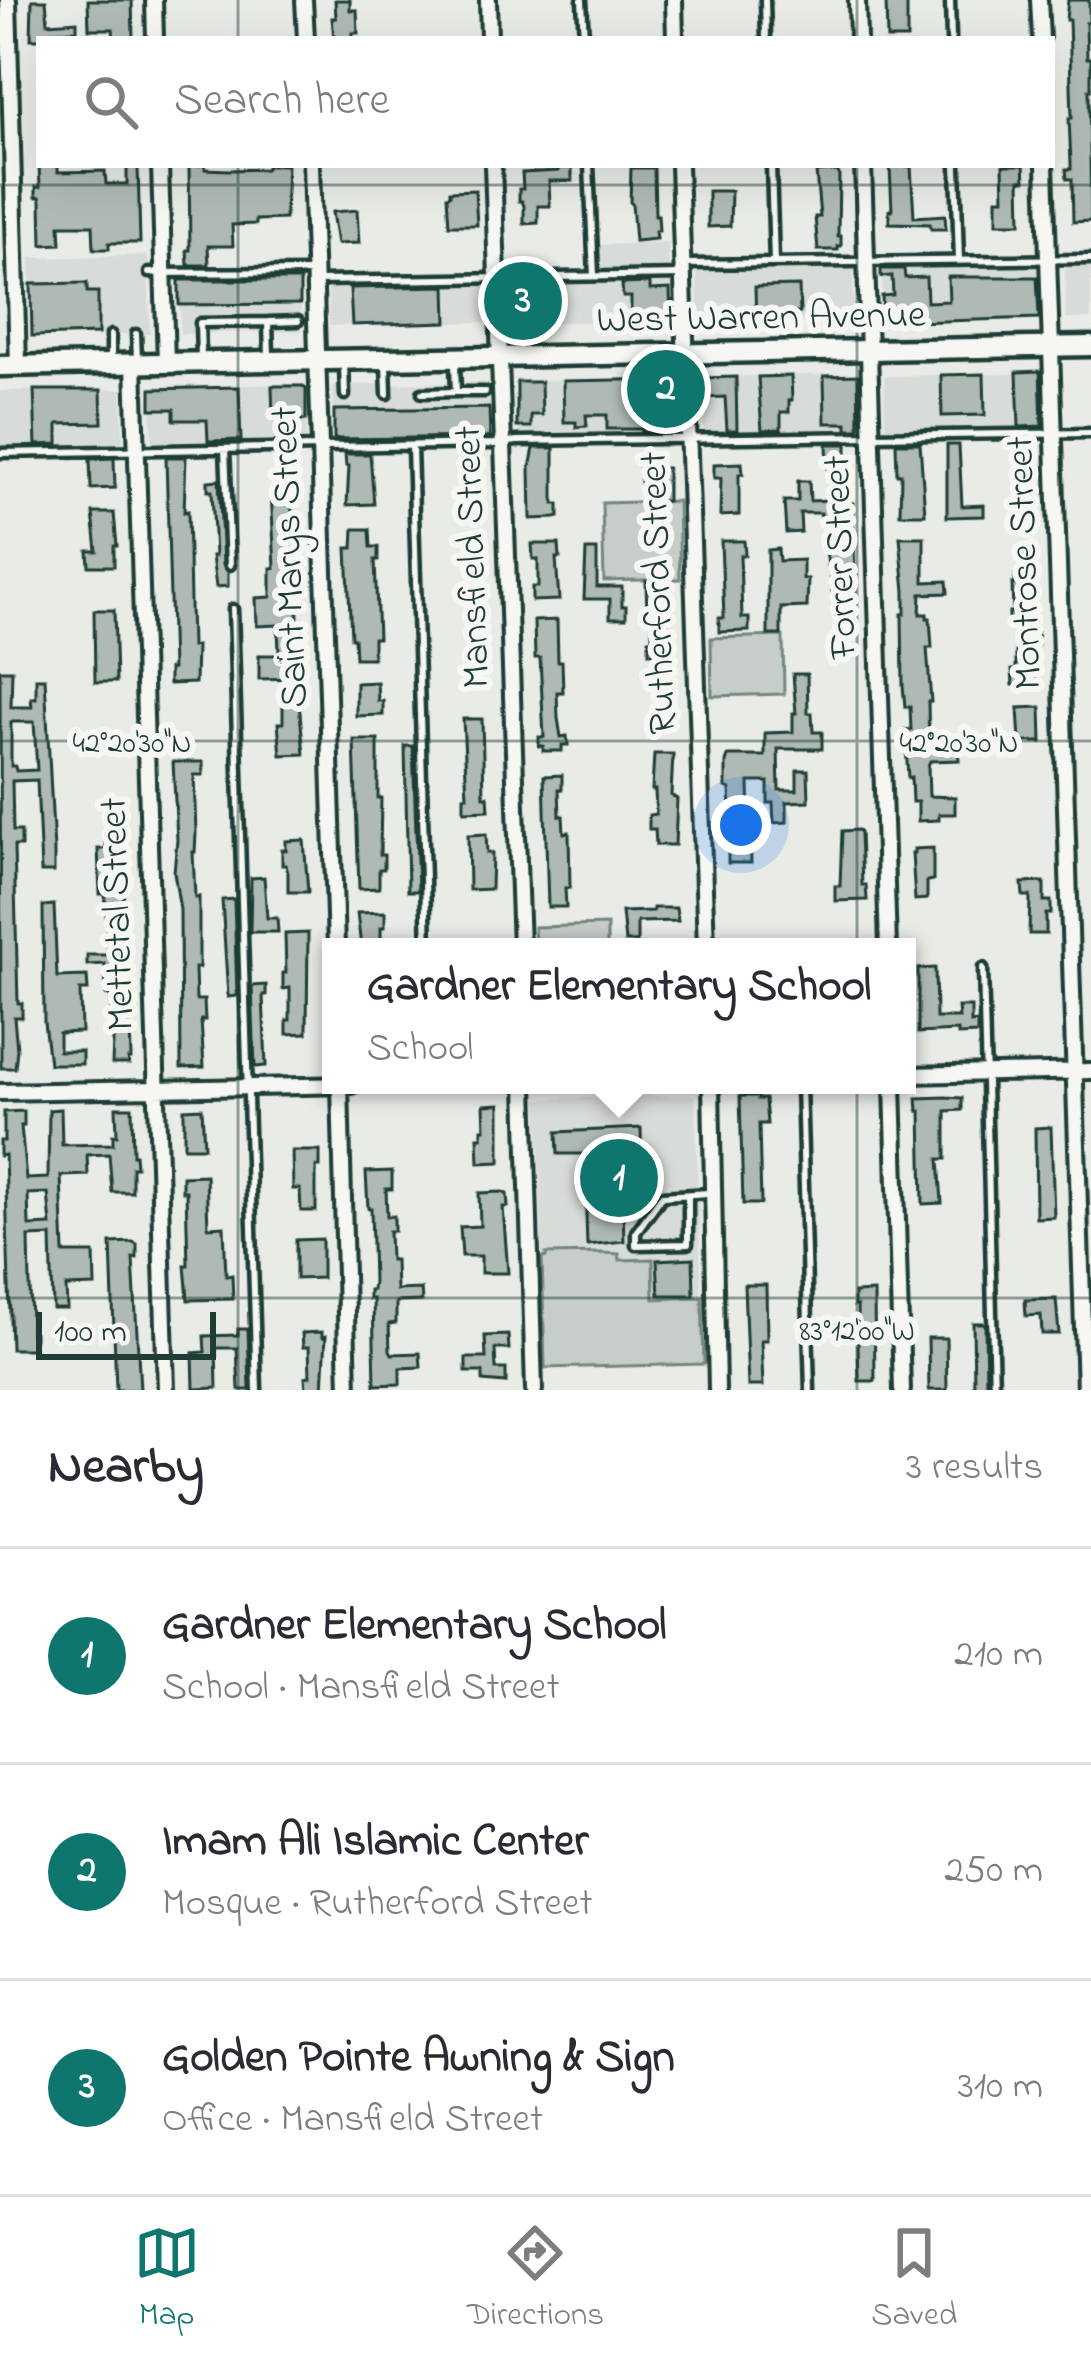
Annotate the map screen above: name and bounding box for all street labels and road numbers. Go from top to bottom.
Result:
street label: West Warren Avenue [596,288,926,350]
street label: Saint Marys Street [257,405,325,709]
street label: Mansfield Street [441,425,507,689]
street label: Montrose Street [993,435,1059,691]
street label: Rutherford Street [627,451,693,735]
street label: Forrer Street [810,454,874,661]
street label: Mettetal Street [86,796,152,1032]

